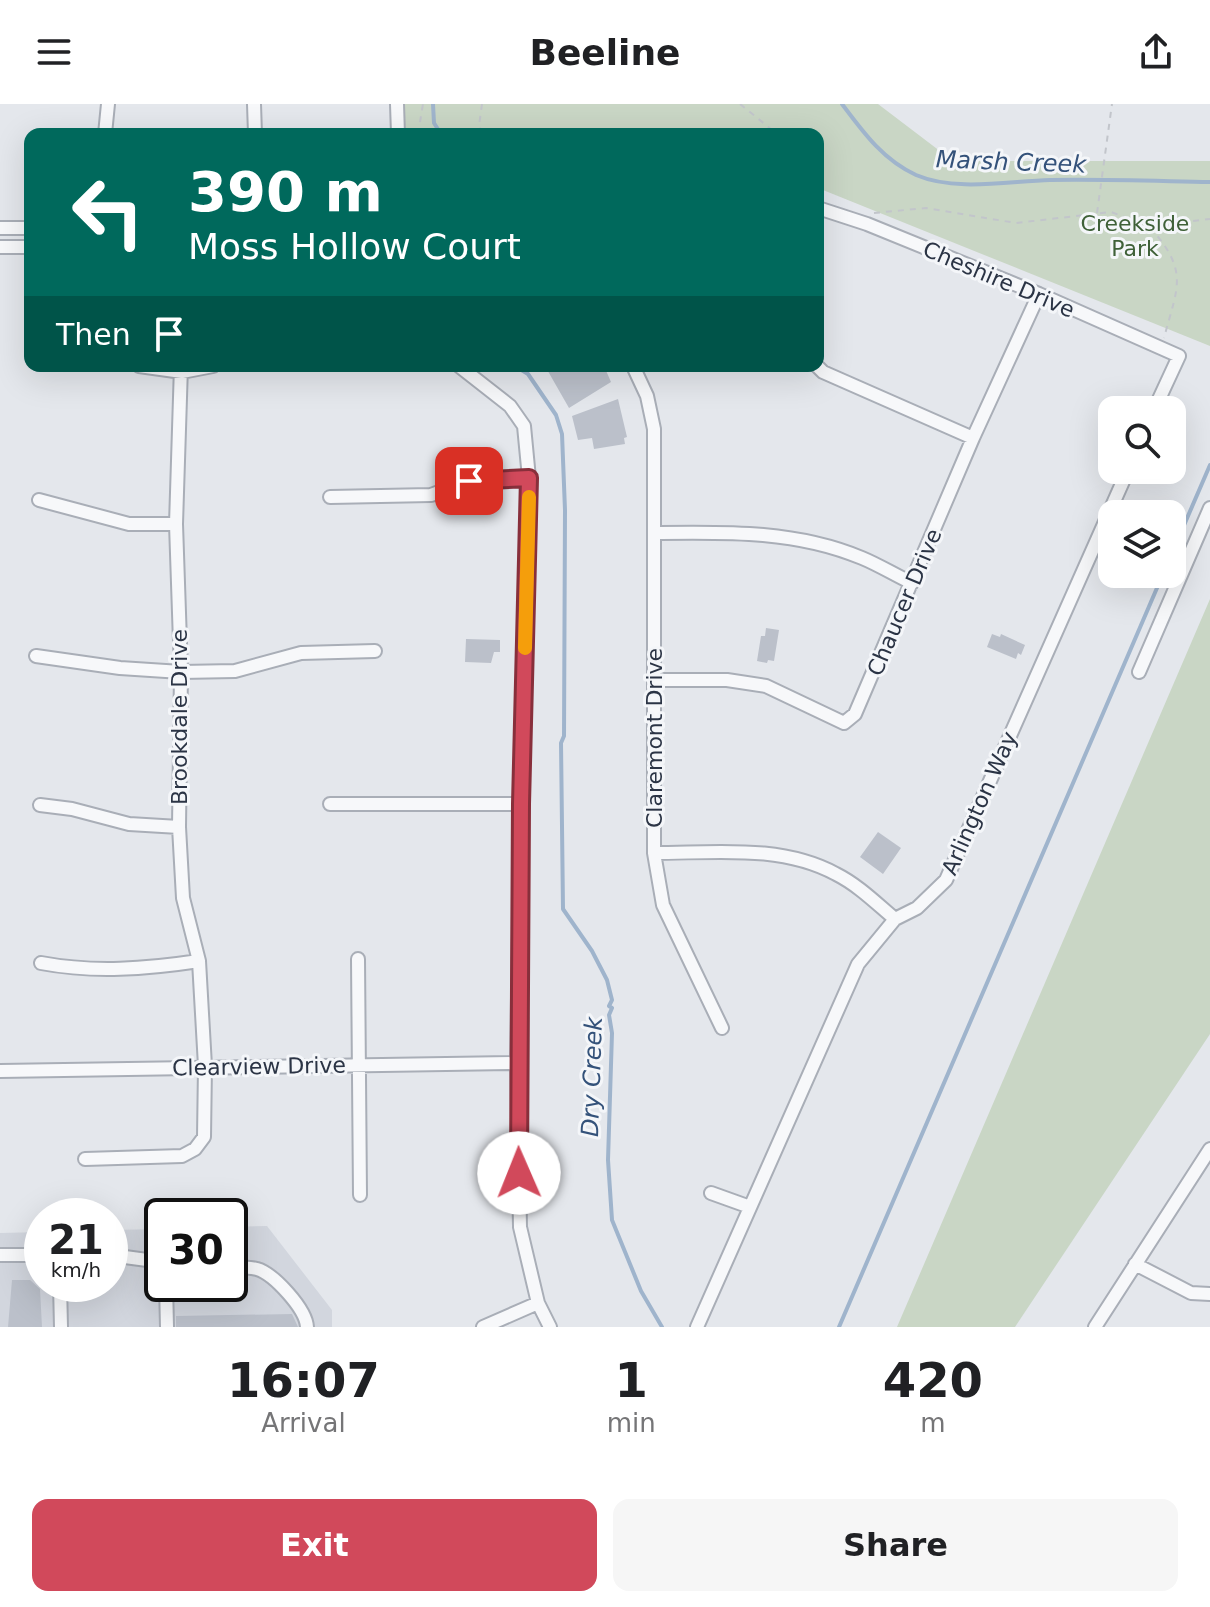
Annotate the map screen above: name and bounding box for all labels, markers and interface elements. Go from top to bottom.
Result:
icon: menu [32,30,76,74]
icon: share [1134,30,1178,74]
text: Beeline [530,32,681,73]
water label: Marsh Creek [935,145,1088,179]
text: 390 m [188,159,383,224]
icon: left [56,160,160,264]
park label: Creekside Park [1081,211,1189,261]
text: Moss Hollow Court [188,226,521,267]
street label: Cheshire Drive [919,236,1078,323]
icon: arrive [147,312,191,356]
text: Then [56,317,131,352]
map controls [1098,396,1186,588]
button: search [1098,396,1186,484]
pin [435,447,503,515]
icon: arrive [447,459,491,503]
button: layers [1098,500,1186,588]
street label: Chaucer Drive [862,525,947,679]
street label: Brookdale Drive [167,629,192,805]
street label: Claremont Drive [642,648,667,828]
street label: Arlington Way [937,728,1022,879]
water label: Dry Creek [576,1015,608,1138]
street label: Clearview Drive [172,1052,346,1081]
position arrow [477,1131,561,1215]
speed limit sign: 30 [144,1198,248,1302]
text: 21 [48,1217,104,1263]
text: km/h [51,1258,101,1282]
text: 16:07 [227,1352,380,1408]
text: 1 [615,1352,648,1408]
text: 420 [883,1352,983,1408]
text: Arrival [261,1408,346,1438]
text: min [607,1408,656,1438]
text: m [920,1408,946,1438]
button: Exit [32,1499,597,1591]
button: Share [613,1499,1178,1591]

